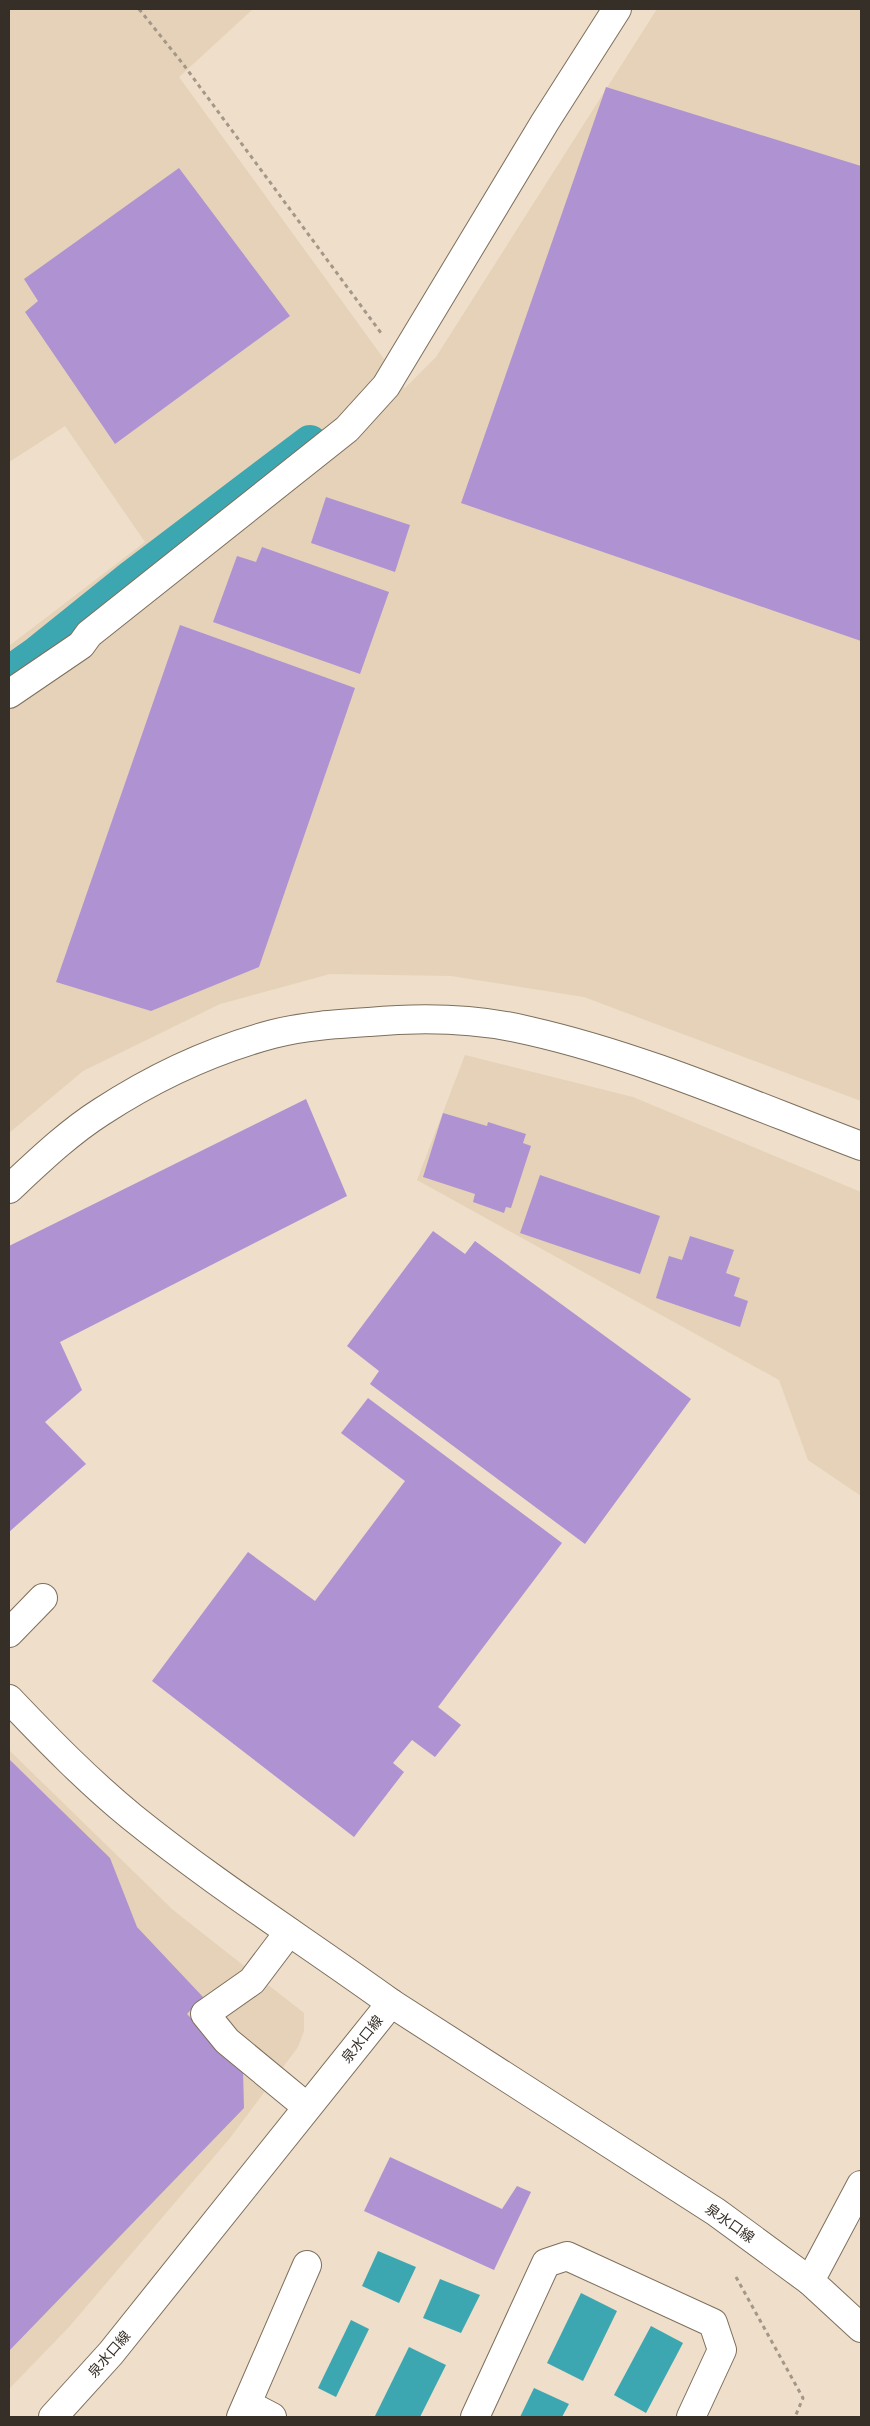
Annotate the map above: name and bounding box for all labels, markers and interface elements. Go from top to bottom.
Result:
street label: 泉水口線 [337,2012,386,2066]
street label: 泉水口線 [702,2200,758,2246]
street label: 泉水口線 [84,2327,133,2380]

